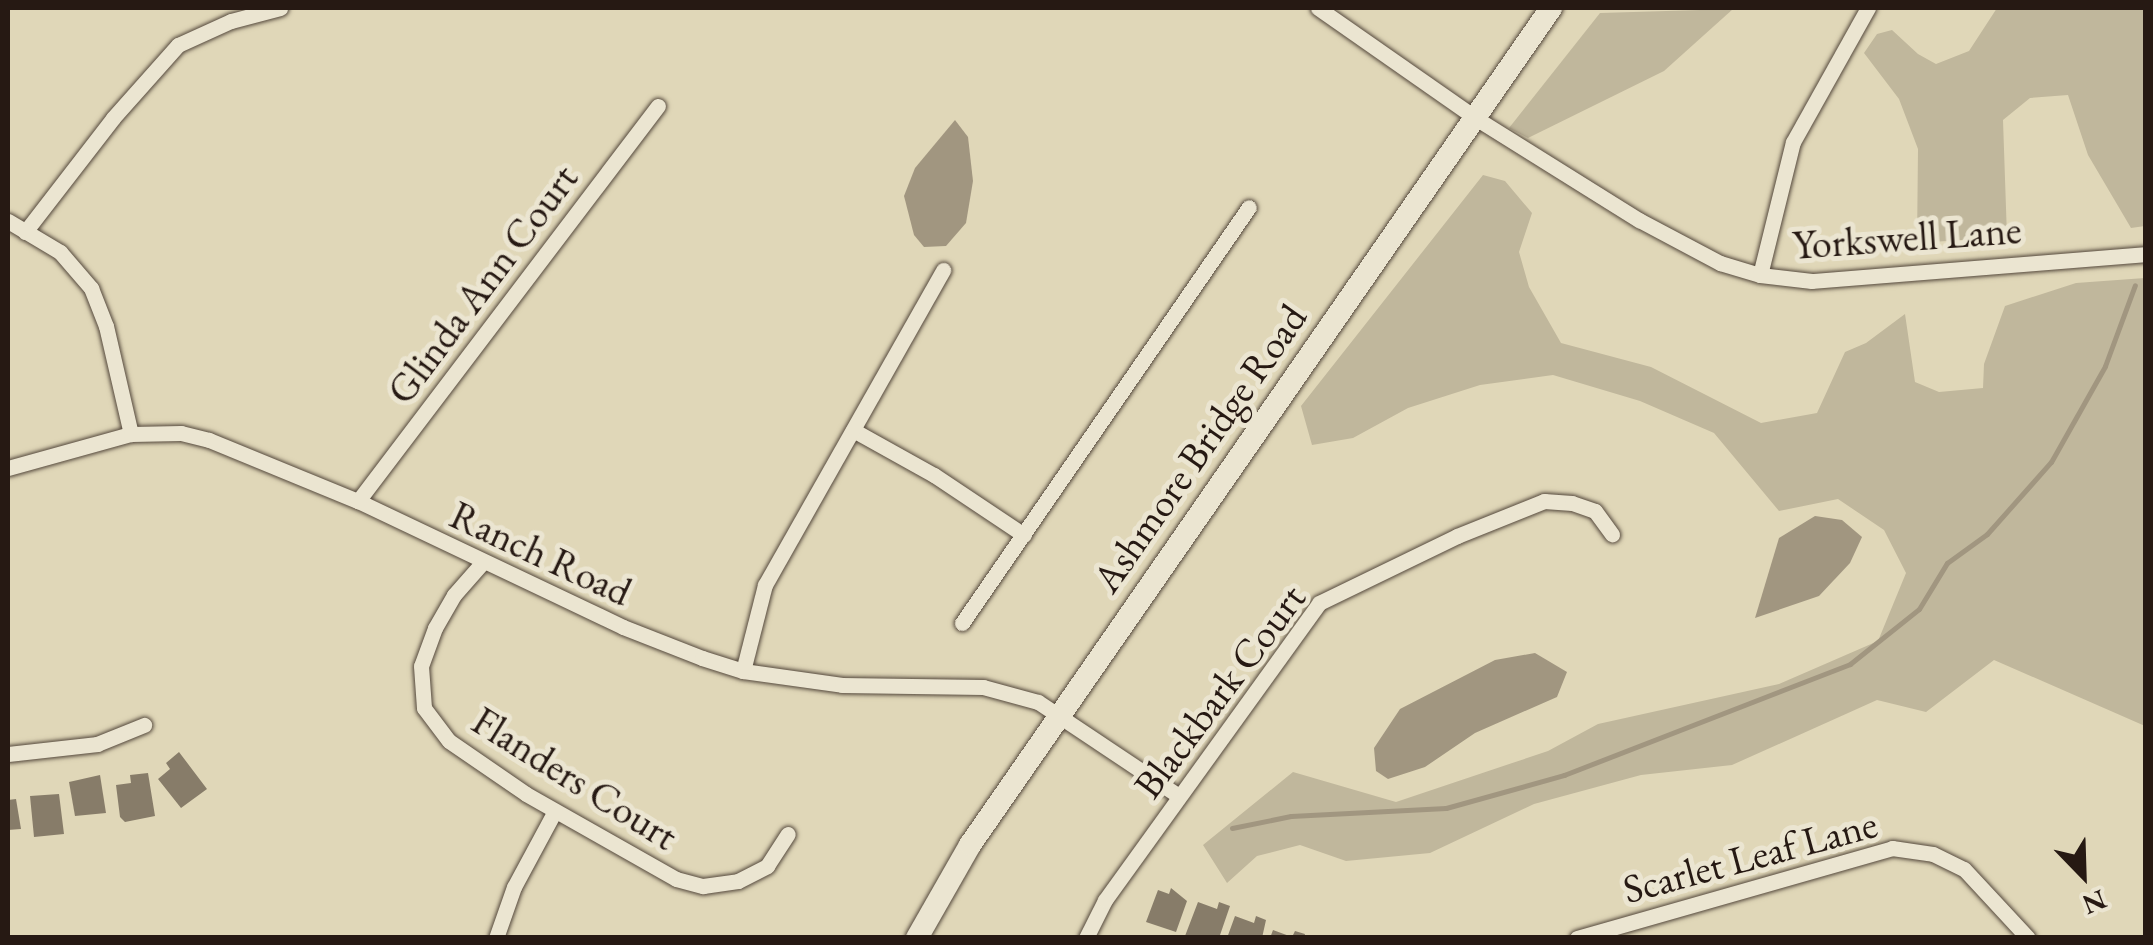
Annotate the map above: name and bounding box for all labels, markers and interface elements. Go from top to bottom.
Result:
street label: Glinda Ann Court [376,155,588,413]
street label: Yorkswell Lane [1791,205,2023,269]
street label: Ashmore Bridge Road [1082,295,1316,601]
street label: Ranch Road [443,490,639,616]
street label: Blackbark Court [1123,575,1315,807]
street label: Flanders Court [464,696,686,860]
street label: Scarlet Leaf Lane [1618,799,1882,913]
north arrow [2033,825,2133,925]
text: N [2077,882,2112,924]

